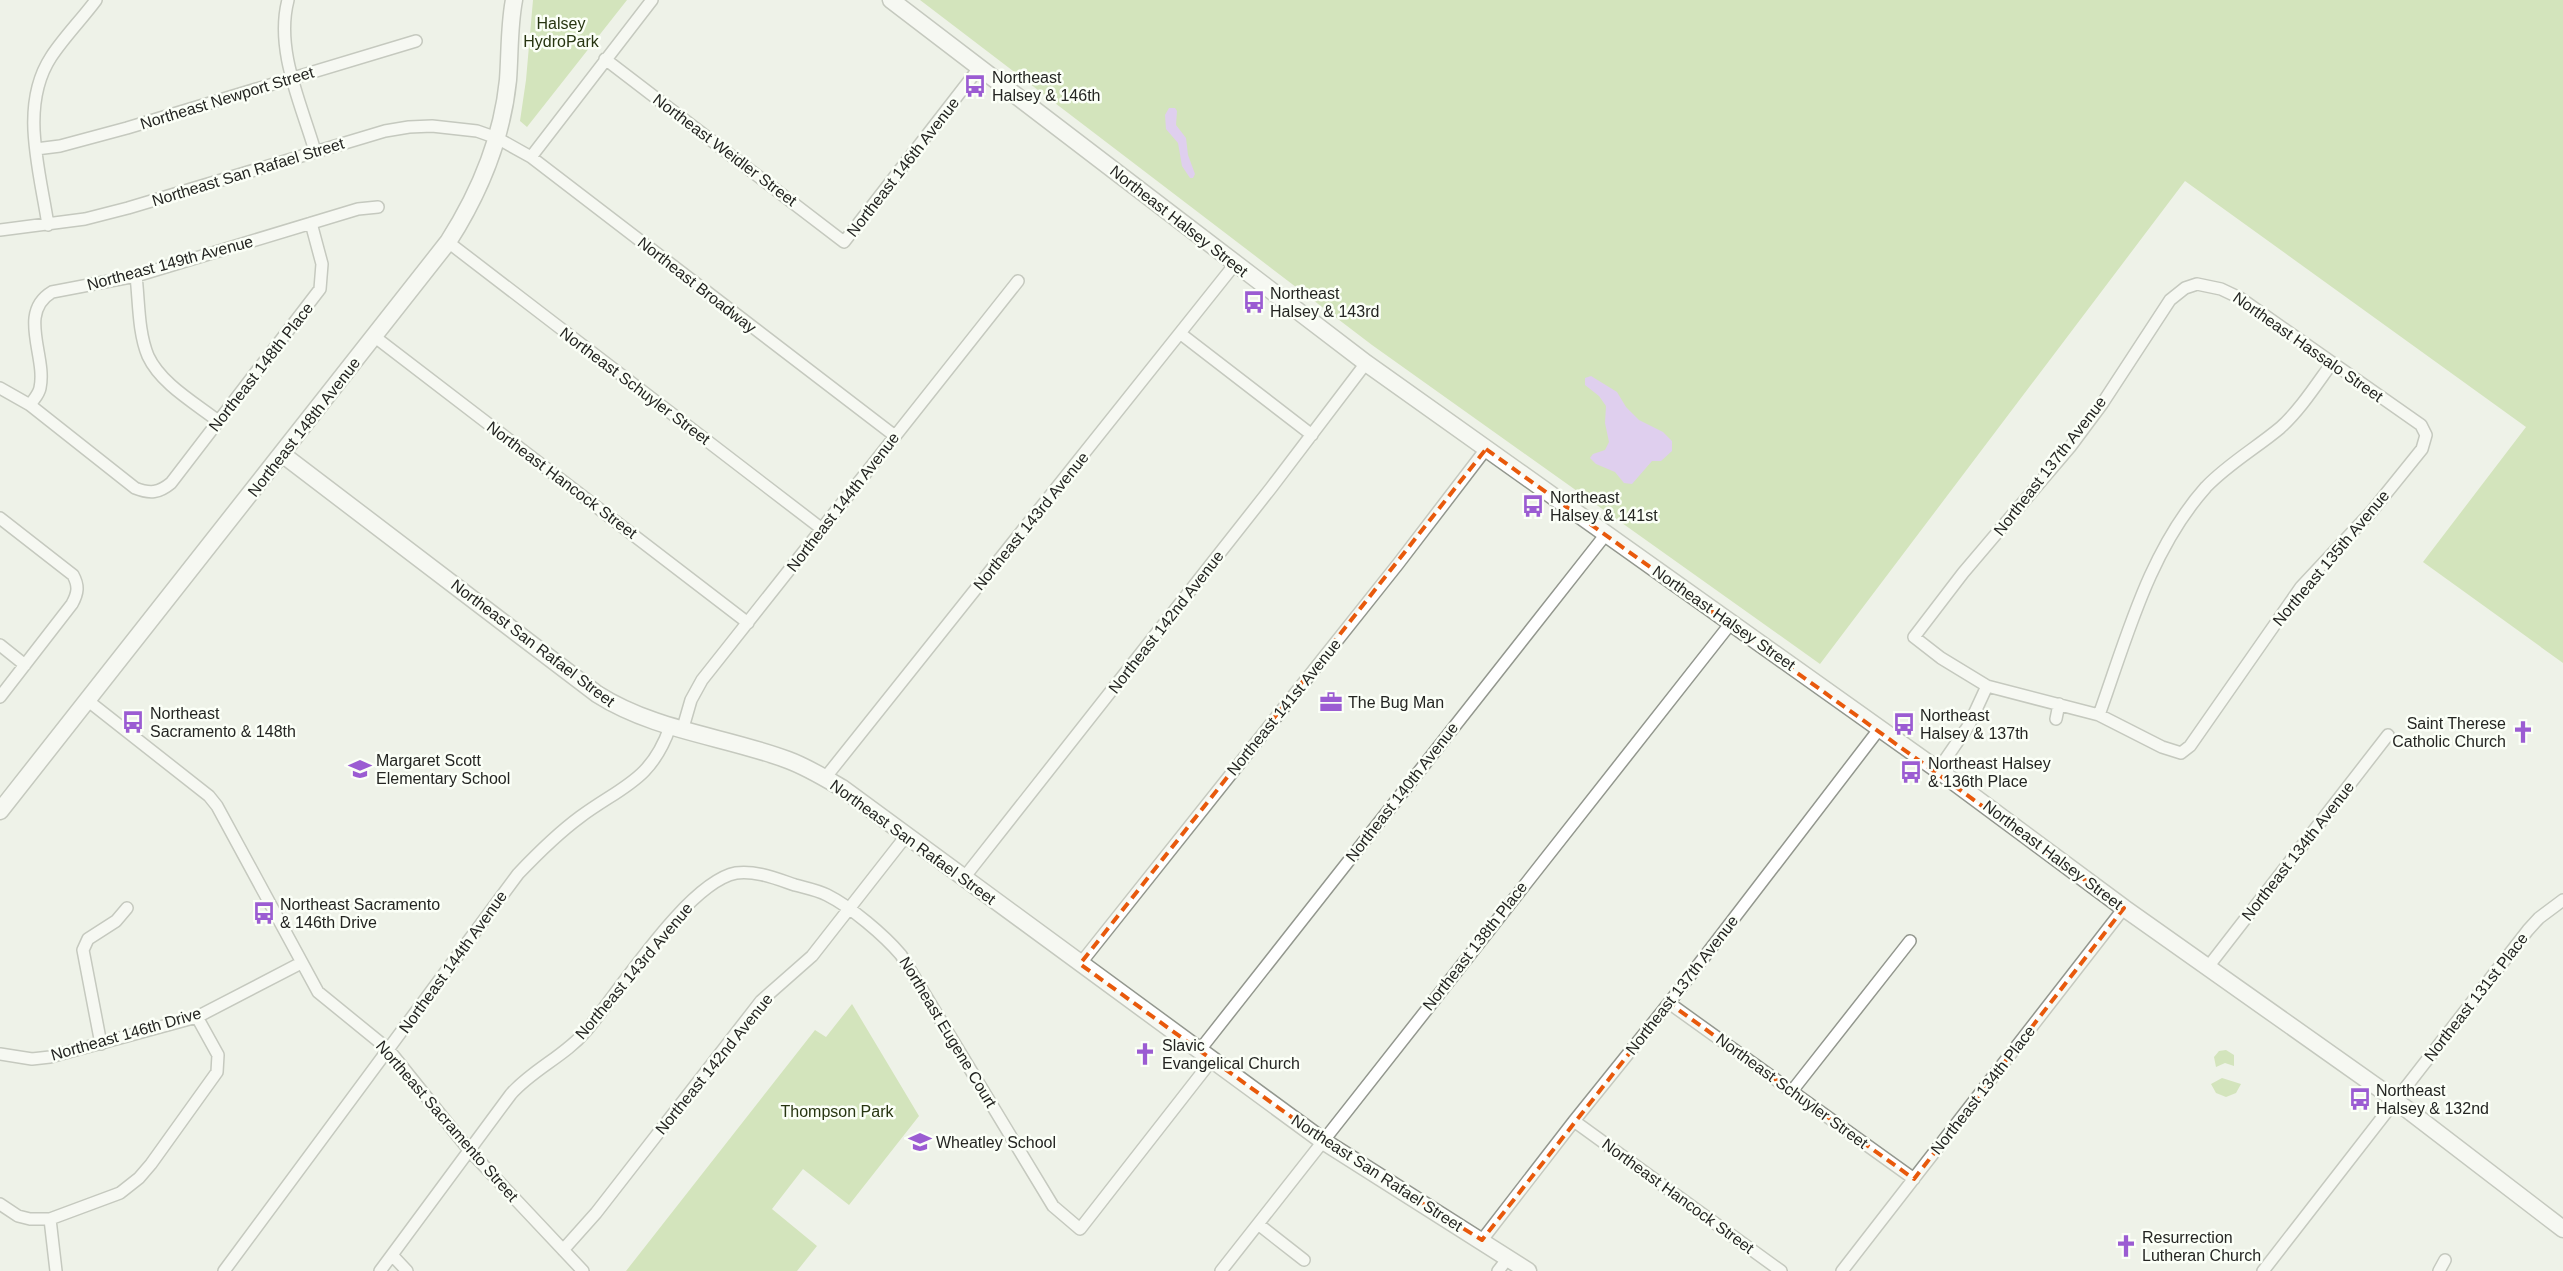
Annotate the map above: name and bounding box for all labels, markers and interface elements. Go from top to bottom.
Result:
park label: Halsey HydroPark [523,15,600,50]
street label: Northeast Newport Street [138,63,316,133]
place label: Northeast Halsey & 146th [992,69,1101,104]
bus stop icon: Northeast Halsey & 146th [962,73,988,99]
street label: Northeast Weidler Street [650,91,800,210]
street label: Northeast 146th Avenue [844,94,963,240]
street label: Northeast San Rafael Street [150,134,347,209]
street label: Northeast Halsey Street [1107,162,1252,280]
street label: Northeast 149th Avenue [85,233,255,293]
street label: Northeast Broadway [635,234,759,336]
place label: Northeast Halsey & 143rd [1270,285,1379,320]
bus stop icon: Northeast Halsey & 143rd [1241,289,1267,315]
street label: Northeast Hassalo Street [2230,289,2387,406]
street label: Northeast 148th Place [206,299,316,435]
street label: Northeast Schuyler Street [557,324,714,448]
street label: Northeast 148th Avenue [245,354,364,500]
street label: Northeast 137th Avenue [1991,393,2110,539]
street label: Northeast Hancock Street [484,418,641,542]
street label: Northeast 144th Avenue [784,429,903,575]
street label: Northeast 143rd Avenue [970,449,1092,593]
street label: Northeast 135th Avenue [2269,487,2393,629]
place label: Northeast Halsey & 141st [1550,489,1658,524]
bus stop icon: Northeast Halsey & 141st [1520,493,1546,519]
street label: Northeast 142nd Avenue [1105,547,1227,697]
street label: Northeast Halsey Street [1650,562,1799,674]
street label: Northeast San Rafael Street [448,576,618,710]
street label: Northeast 141st Avenue [1224,635,1344,779]
office icon: The Bug Man [1318,689,1344,715]
place label: The Bug Man [1348,694,1444,711]
place label: Northeast Sacramento & 148th [150,705,296,740]
place label: Northeast Halsey & 137th [1920,707,2029,742]
bus stop icon: Northeast Sacramento & 148th [120,709,146,735]
bus stop icon: Northeast Halsey & 137th [1891,711,1917,737]
place label: Saint Therese Catholic Church [2392,715,2506,750]
street label: Northeast 140th Avenue [1343,719,1462,865]
church icon: Saint Therese Catholic Church [2510,719,2536,745]
place label: Margaret Scott Elementary School [376,752,510,787]
place label: Northeast Halsey & 136th Place [1928,755,2051,790]
school or university icon: Margaret Scott Elementary School [347,756,373,782]
bus stop icon: Northeast Halsey & 136th Place [1898,759,1924,785]
street label: Northeast San Rafael Street [827,776,999,908]
street label: Northeast 134th Avenue [2239,778,2358,924]
street label: Northeast Halsey Street [1980,797,2126,913]
street label: Northeast 138th Place [1420,878,1530,1014]
street label: Northeast 144th Avenue [396,888,510,1036]
place label: Northeast Sacramento & 146th Drive [280,896,440,931]
street label: Northeast 143rd Avenue [572,899,696,1042]
bus stop icon: Northeast Sacramento & 146th Drive [251,900,277,926]
street label: Northeast 137th Avenue [1623,912,1742,1058]
street label: Northeast 131st Place [2421,930,2531,1064]
street label: Northeast Eugene Court [896,954,1000,1111]
street label: Northeast 142nd Avenue [652,990,776,1138]
street label: Northeast 146th Drive [49,1004,203,1064]
street label: Northeast 134th Place [1928,1022,2038,1158]
street label: Northeast Schuyler Street [1713,1030,1872,1152]
street label: Northeast Sacramento Street [373,1037,522,1205]
place label: Slavic Evangelical Church [1162,1037,1300,1072]
church icon: Slavic Evangelical Church [1132,1041,1158,1067]
place label: Northeast Halsey & 132nd [2376,1082,2489,1117]
bus stop icon: Northeast Halsey & 132nd [2347,1086,2373,1112]
park label: Thompson Park [781,1103,894,1120]
street label: Northeast San Rafael Street [1288,1111,1466,1235]
school or university icon: Wheatley School [907,1129,933,1155]
place label: Wheatley School [936,1134,1056,1151]
street label: Northeast Hancock Street [1599,1135,1758,1257]
place label: Resurrection Lutheran Church [2142,1229,2261,1264]
church icon: Resurrection Lutheran Church [2113,1233,2139,1259]

